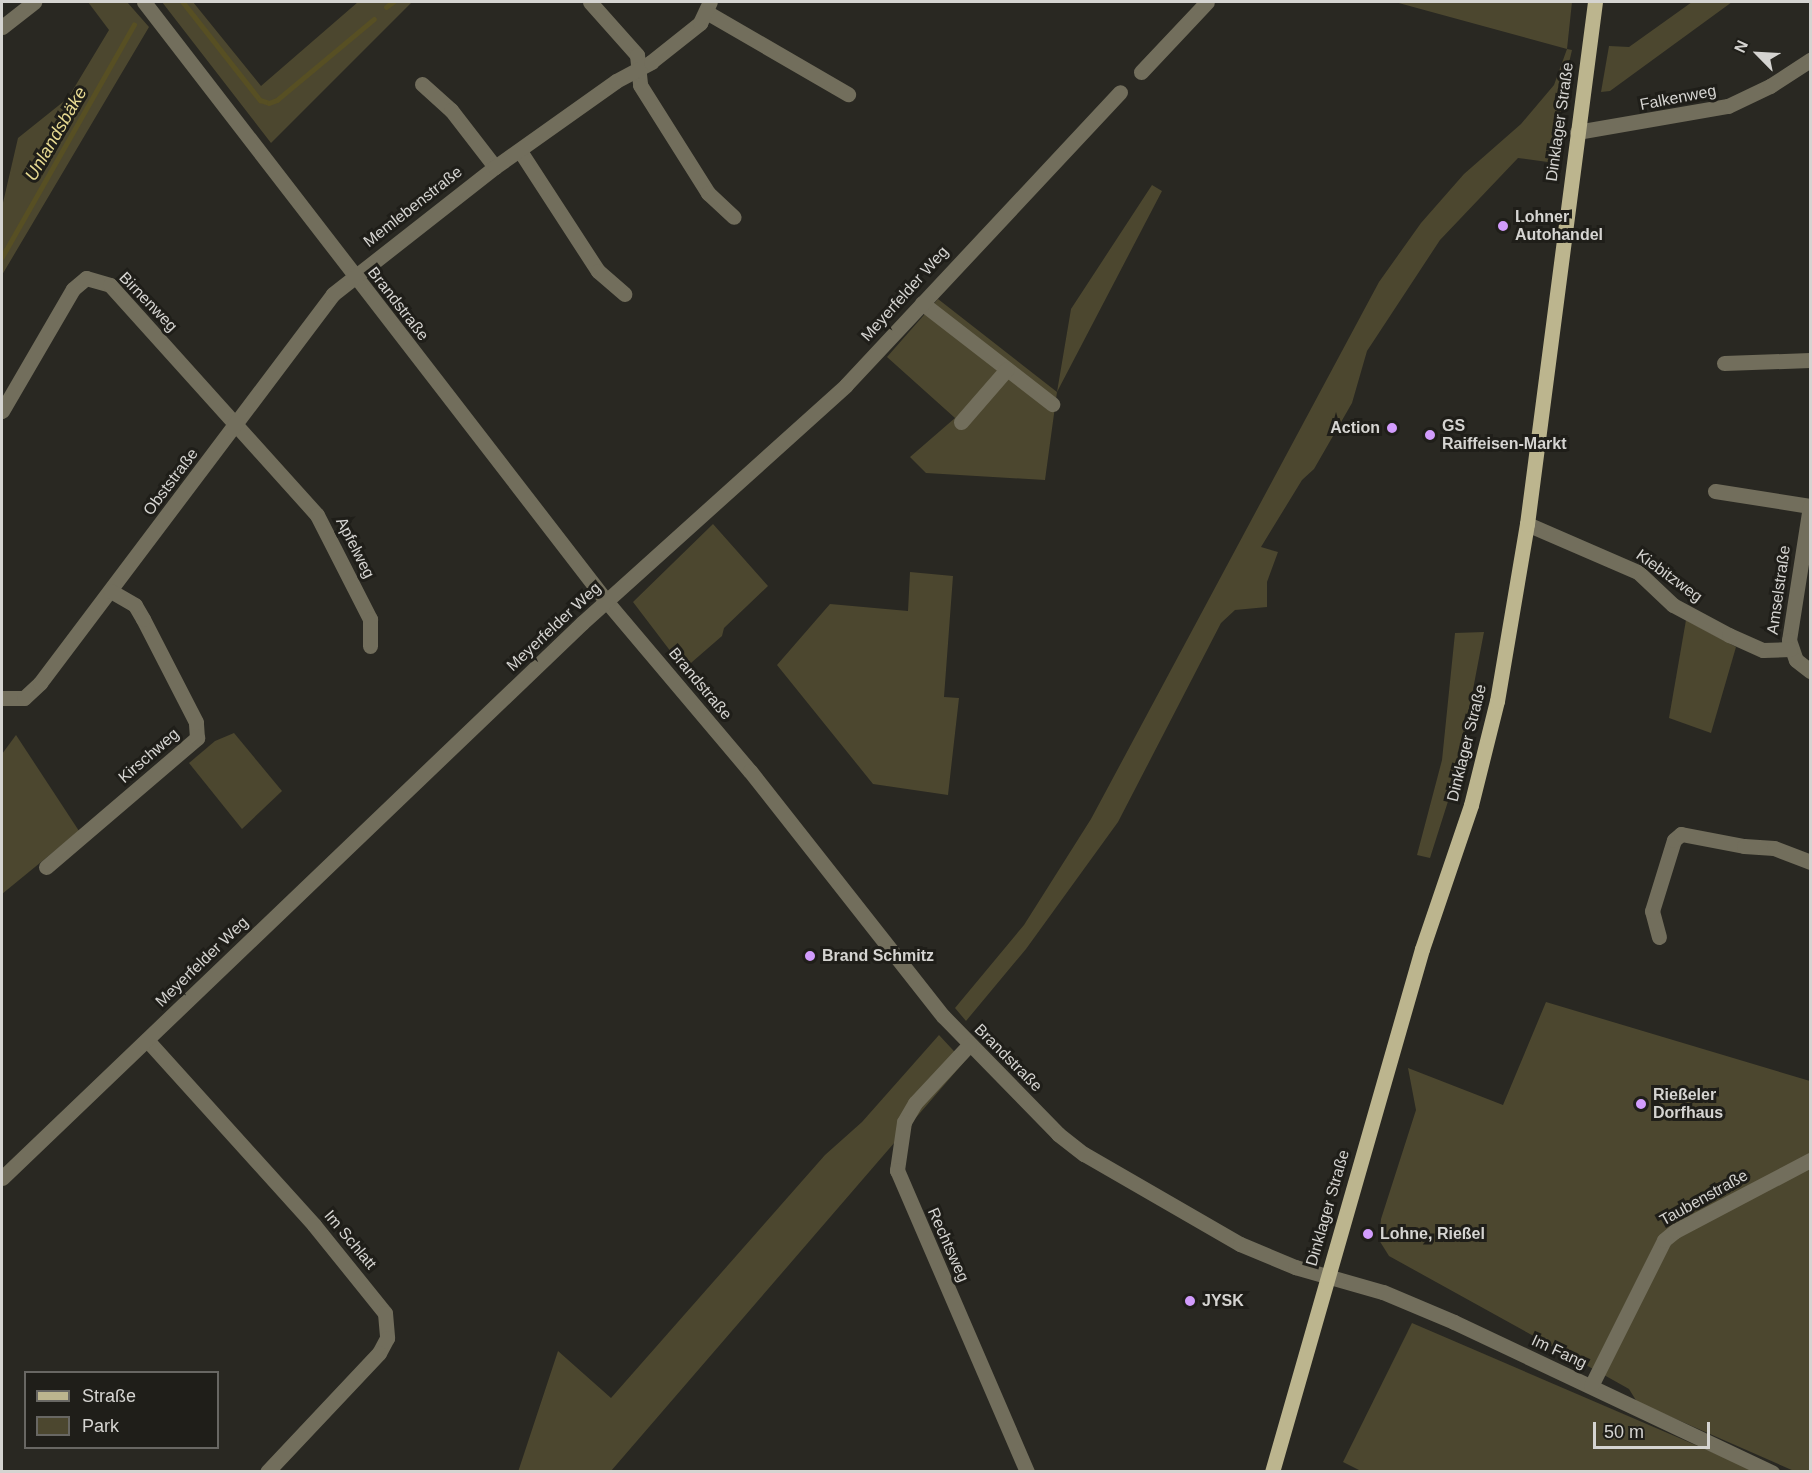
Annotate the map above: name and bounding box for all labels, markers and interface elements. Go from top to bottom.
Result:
north arrow [1728,24,1788,84]
text: N [1731,38,1751,55]
street label: Dinklager Straße [1542,61,1578,183]
street label: Falkenweg [1638,81,1718,115]
water label: Unlandsbäke [20,83,92,185]
street label: Memlebenstraße [360,162,466,252]
place label: Lohner Autohandel [1515,207,1603,245]
marker: Lohner Autohandel [1496,219,1510,233]
street label: Meyerfelder Weg [857,242,953,346]
street label: Brandstraße [363,263,433,345]
street label: Birnenweg [115,268,181,336]
place label: GS Raiffeisen-Markt [1442,416,1566,454]
place label: Action [1330,418,1380,438]
marker: Action [1385,421,1399,435]
marker: GS Raiffeisen-Markt [1423,428,1437,442]
street label: Obststraße [140,445,202,519]
street label: Apfelweg [332,514,378,582]
street label: Amselstraße [1763,544,1795,636]
street label: Kiebitzweg [1632,545,1706,607]
street label: Meyerfelder Weg [503,579,605,675]
street label: Brandstraße [664,644,736,724]
street label: Dinklager Straße [1443,682,1491,804]
street label: Kirschweg [115,725,183,787]
street label: Meyerfelder Weg [152,913,252,1011]
place label: Brand Schmitz [822,946,934,966]
marker: Brand Schmitz [803,949,817,963]
street label: Brandstraße [970,1020,1046,1096]
place label: Rießeler Dorfhaus [1653,1085,1723,1123]
marker: Rießeler Dorfhaus [1634,1097,1648,1111]
street label: Dinklager Straße [1302,1148,1354,1268]
street label: Taubenstraße [1657,1166,1751,1230]
street label: Rechtsweg [923,1205,973,1285]
street label: Im Schlatt [320,1207,380,1273]
place label: Lohne, Rießel [1380,1224,1485,1244]
marker: Lohne, Rießel [1361,1227,1375,1241]
place label: JYSK [1202,1291,1244,1311]
marker: JYSK [1183,1294,1197,1308]
street label: Im Fang [1528,1331,1590,1373]
legend [24,1371,219,1449]
text: Straße [82,1386,136,1406]
scale bar [1596,1410,1713,1448]
text: Park [82,1416,119,1436]
text: 50 m [1604,1422,1644,1442]

